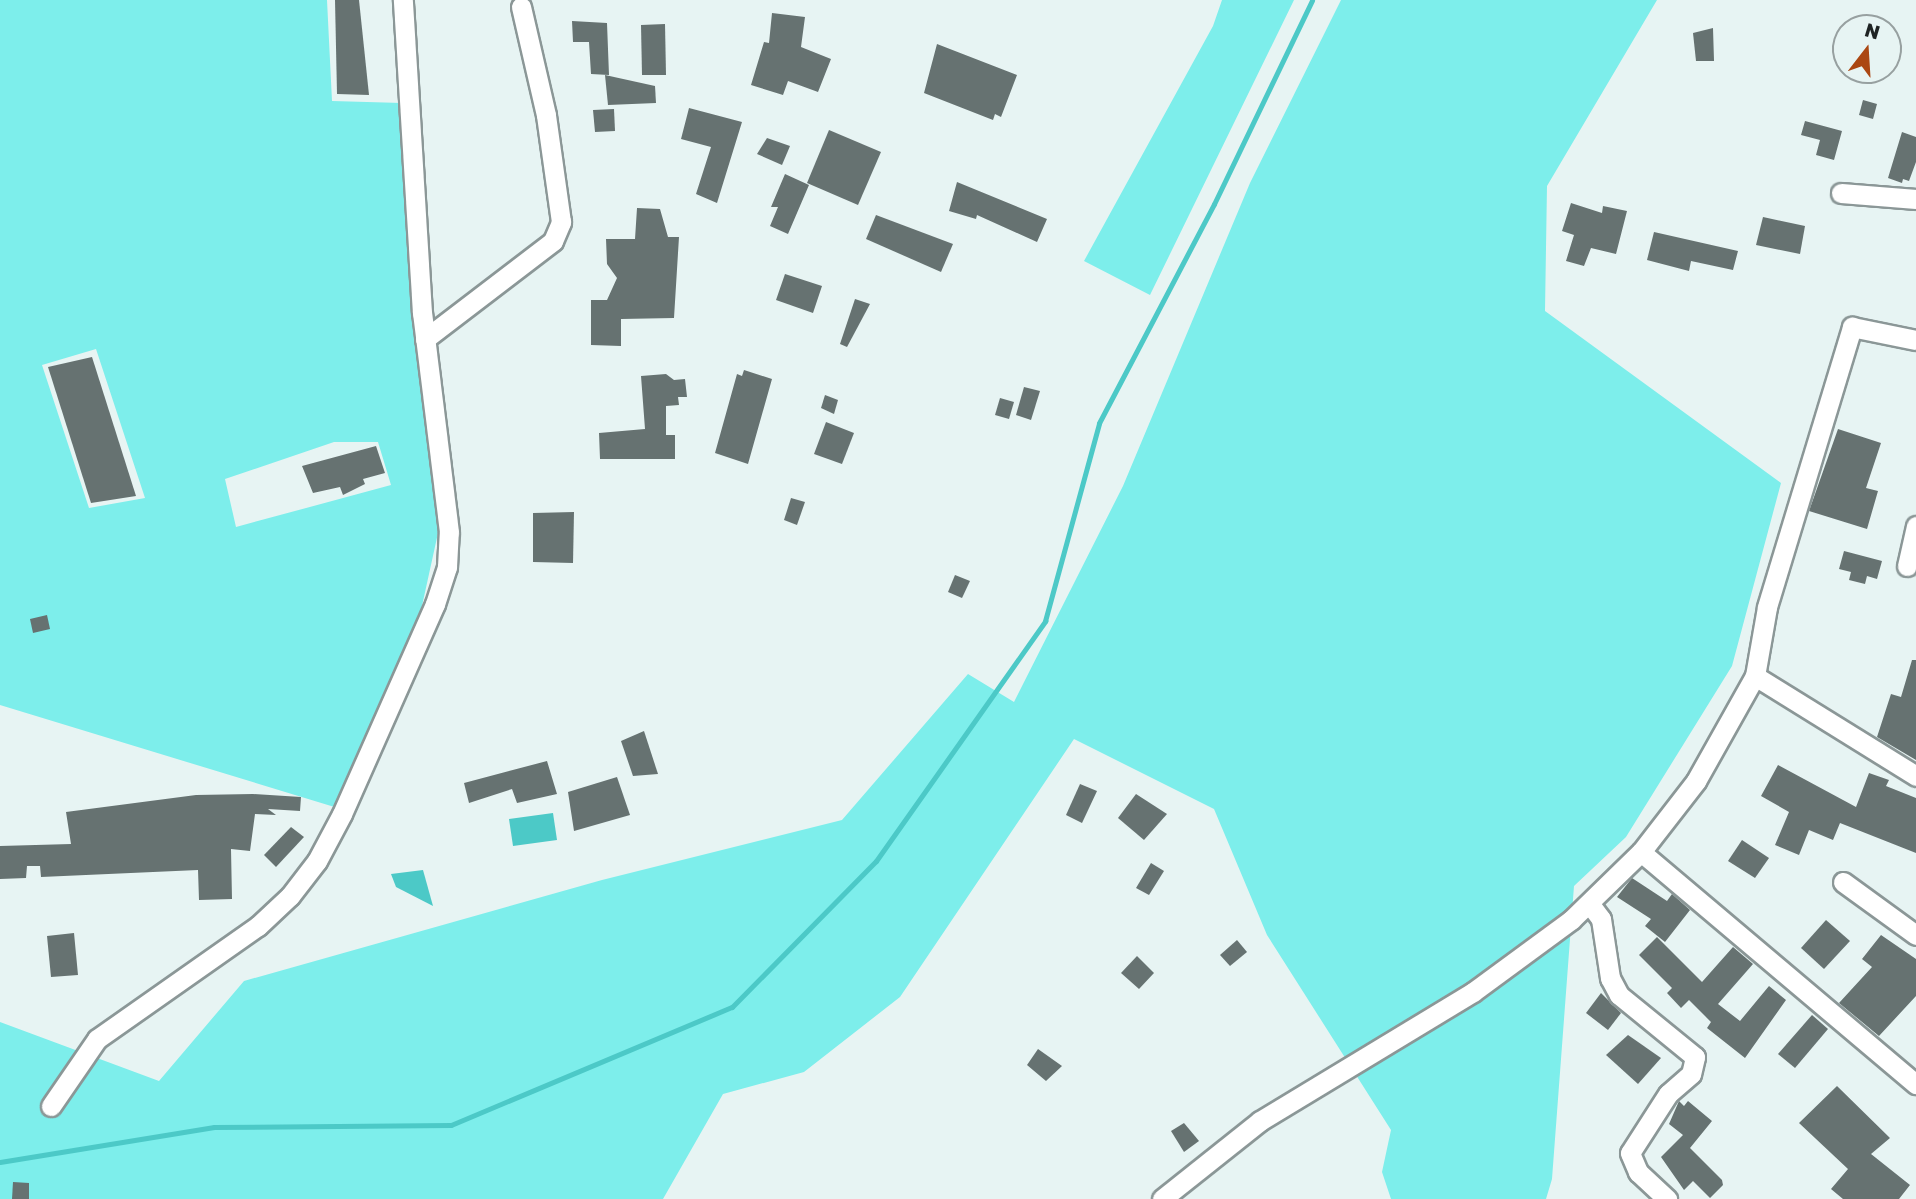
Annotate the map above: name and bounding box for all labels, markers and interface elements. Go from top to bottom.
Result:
north arrow [1832,14,1902,84]
text: N [1862,17,1883,43]

